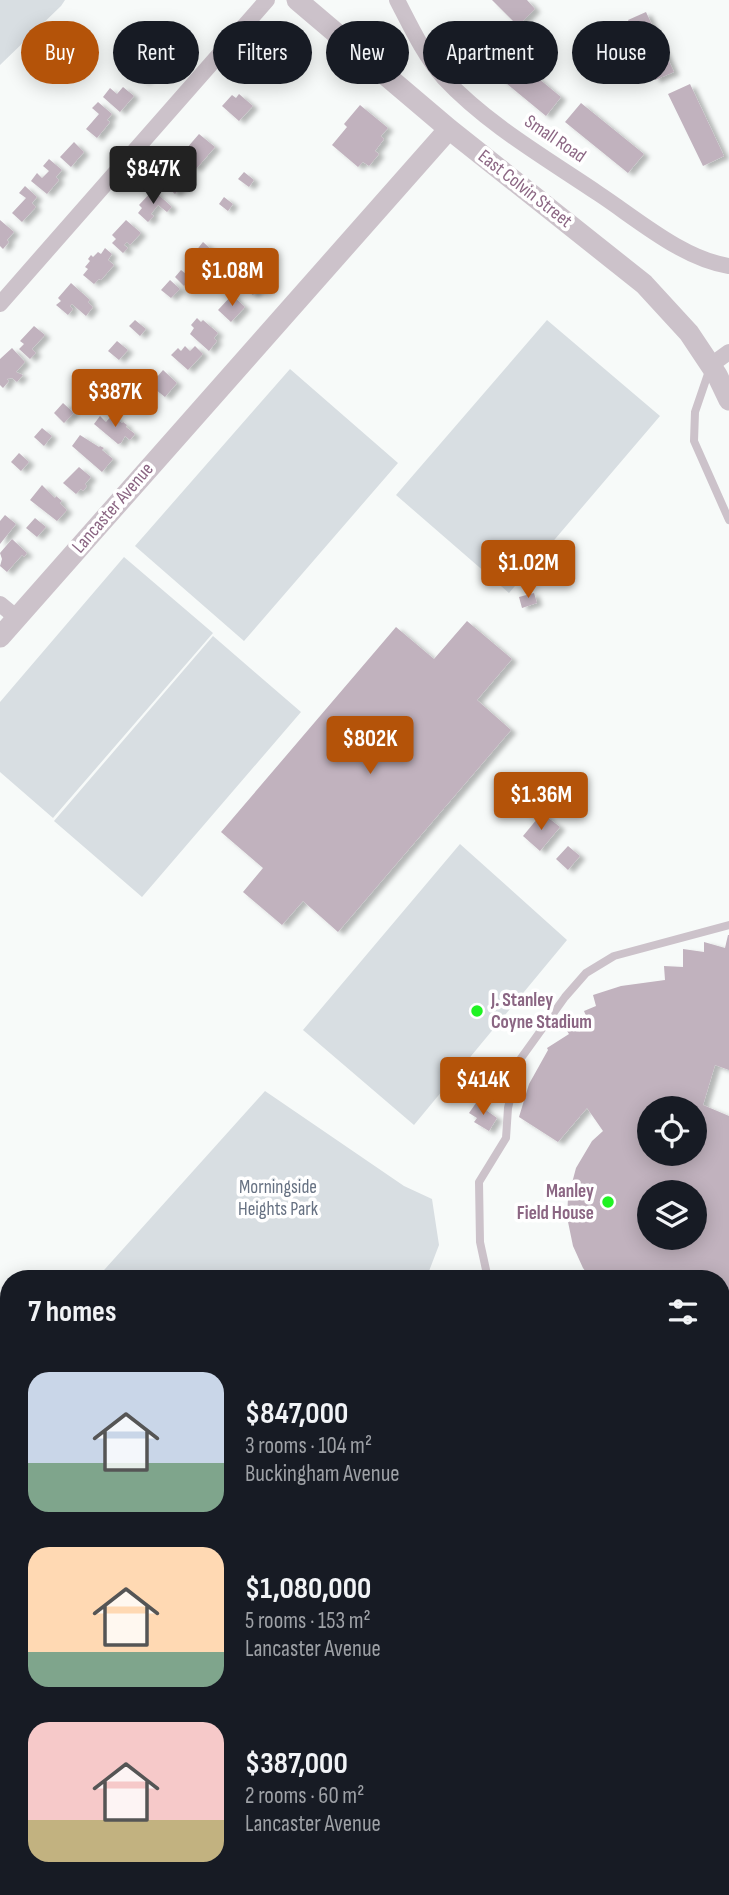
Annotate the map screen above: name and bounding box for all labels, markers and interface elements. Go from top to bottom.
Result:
chip: Buy [21,21,99,84]
chip: Rent [113,21,199,84]
chip: Filters [213,21,312,84]
chip: New [326,21,409,84]
chip: Apartment [423,21,558,84]
chip: House [572,21,670,84]
street label: Small Road [520,110,590,168]
street label: East Colvin Street [473,145,577,233]
pin: $847K [104,146,202,206]
text: $847K [126,155,180,183]
pin: $1.08M [175,248,289,308]
text: $1.08M [201,257,263,285]
pin: $387K [66,370,164,429]
text: $387K [88,378,142,406]
street label: Lancaster Avenue [68,458,158,558]
pin: $1.02M [471,540,585,600]
text: $1.02M [497,549,559,577]
pin: $802K [321,716,419,776]
text: $802K [343,725,397,753]
pin: $1.36M [484,772,598,832]
text: $1.36M [510,781,572,809]
place label: J. Stanley Coyne Stadium [490,989,592,1034]
marker: J. Stanley Coyne Stadium [469,1003,485,1019]
pin: $414K [434,1058,532,1117]
text: $414K [456,1066,510,1094]
map controls [637,1096,707,1250]
button: locate [637,1096,707,1166]
park label: Morningside Heights Park [238,1176,319,1221]
place label: Manley Field House [517,1180,594,1225]
button: layers [637,1180,707,1250]
marker: Manley Field House [600,1194,616,1210]
icon: filters [664,1293,702,1331]
text: 7 homes [28,1294,116,1330]
text: $847,000 [245,1396,348,1432]
icon: home [84,1400,168,1484]
text: 3 rooms · 104 m² [245,1432,372,1460]
text: Buckingham Avenue [245,1460,400,1488]
text: $1,080,000 [245,1571,371,1607]
icon: home [84,1575,168,1659]
text: 5 rooms · 153 m² [245,1607,371,1635]
text: Lancaster Avenue [245,1635,381,1663]
text: $387,000 [245,1746,348,1782]
icon: home [84,1750,168,1834]
text: 2 rooms · 60 m² [245,1782,364,1810]
text: Lancaster Avenue [245,1810,381,1838]

